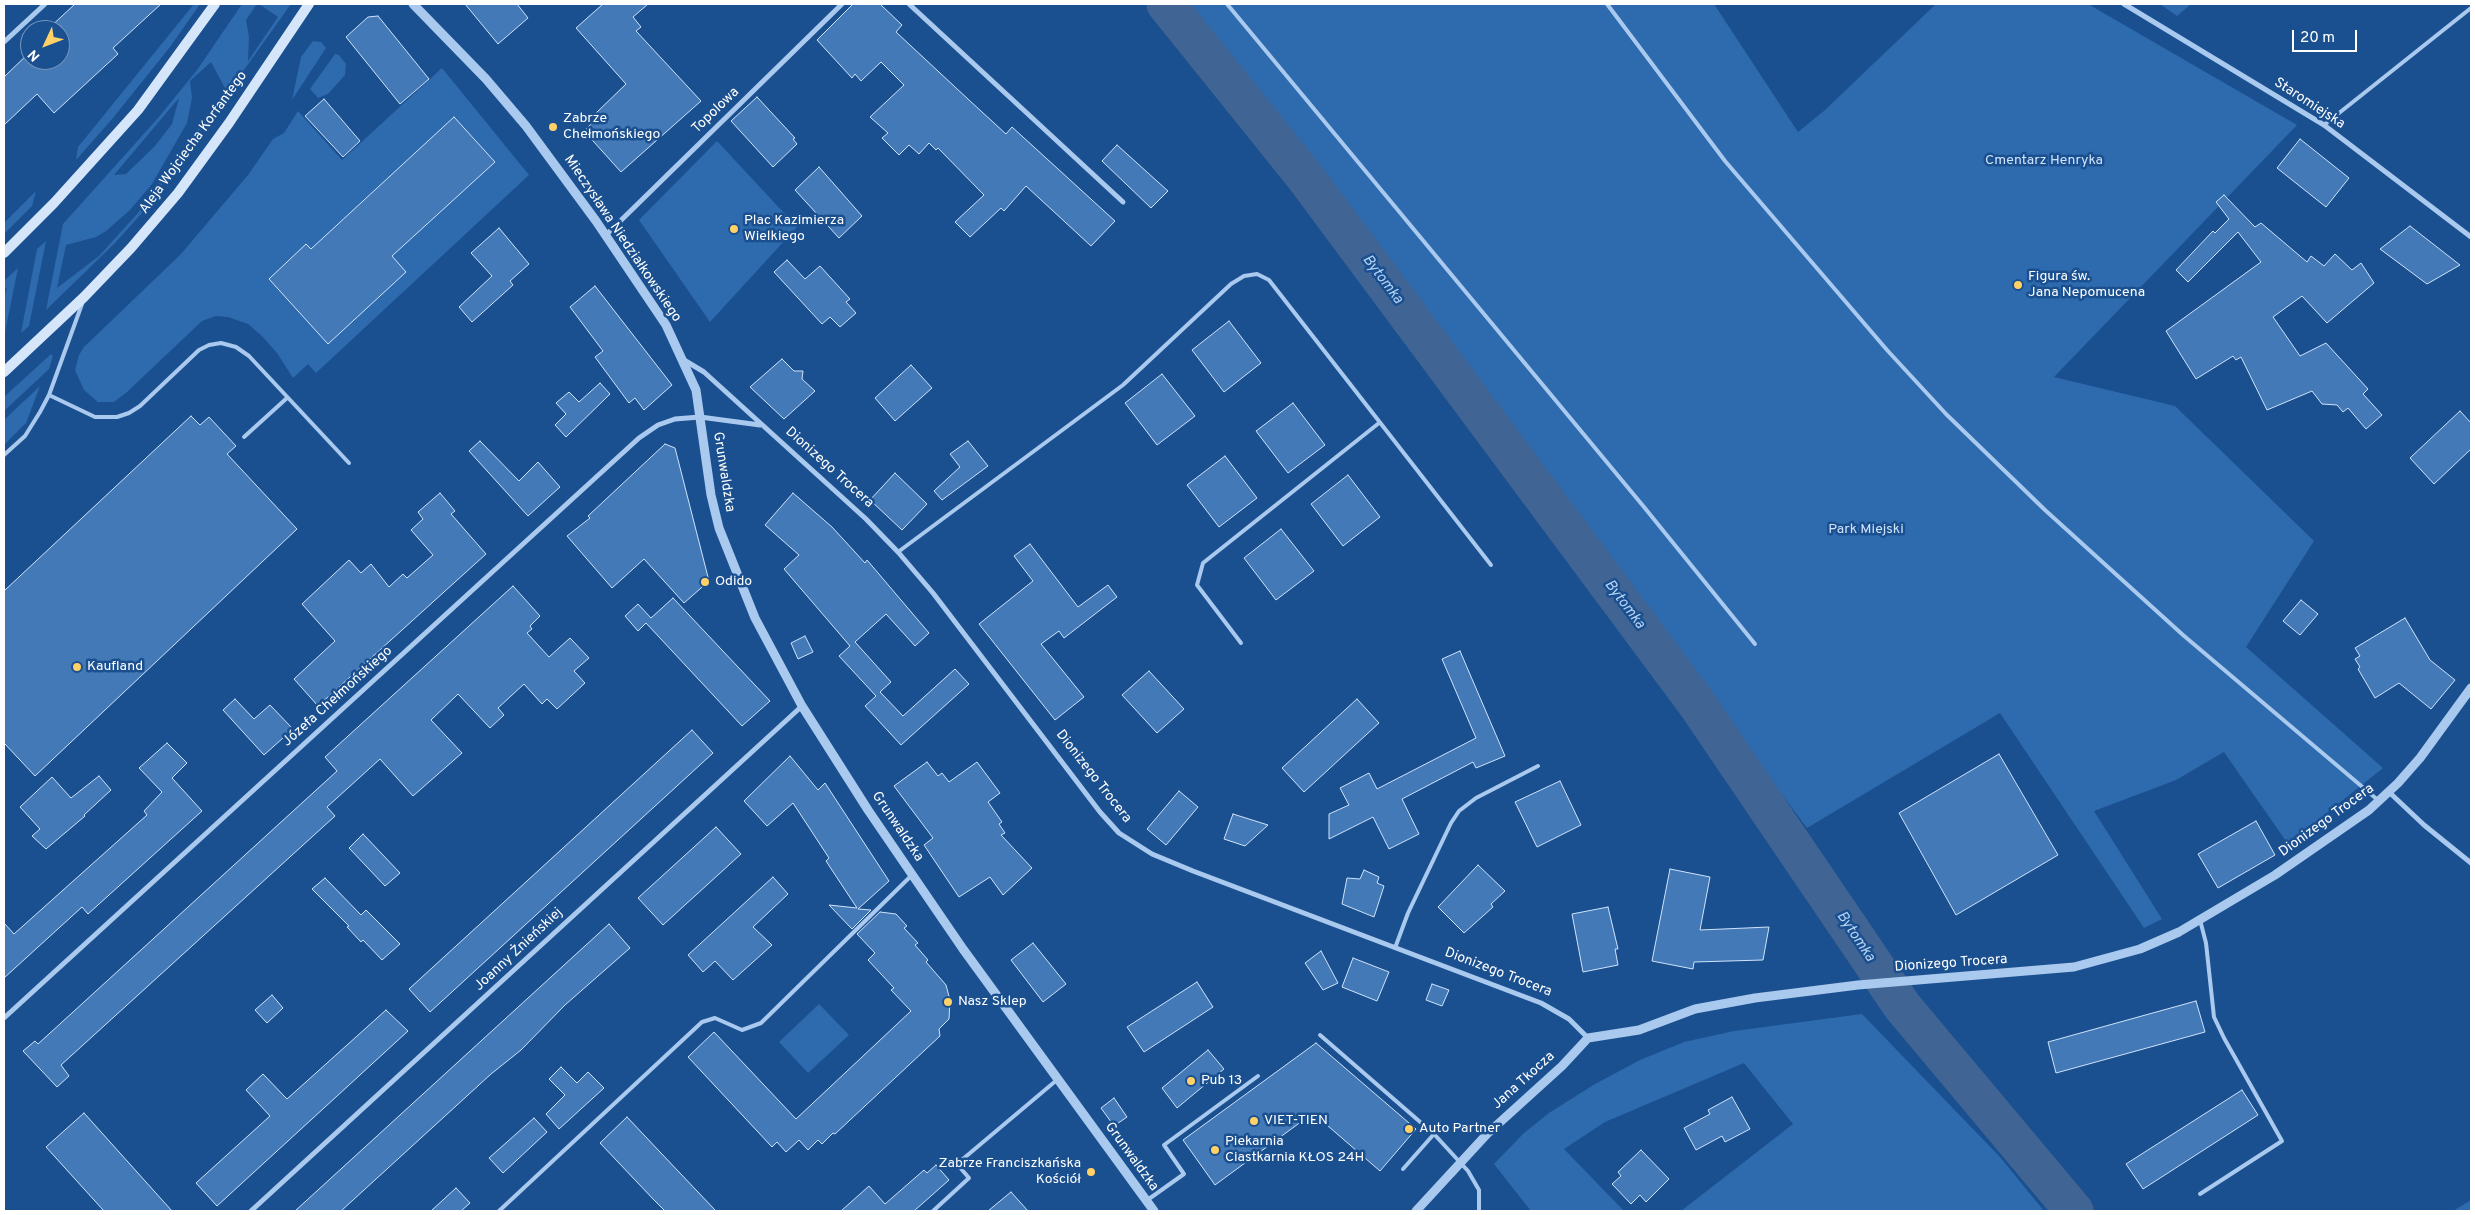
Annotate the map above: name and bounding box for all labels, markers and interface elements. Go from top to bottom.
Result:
north arrow [20,20,70,70]
scale bar [2295,20,2360,52]
text: 20 m [2300,29,2335,48]
text: N [25,45,44,64]
street label: Aleja Wojciecha Korfantego [137,68,251,218]
street label: Staromiejska [2270,75,2348,133]
street label: Topolowa [689,84,743,138]
place label: Zabrze Chełmońskiego [563,111,660,144]
marker: Zabrze Chełmońskiego [547,121,559,133]
street label: Mieczysława Niedziałkowskiego [560,152,684,326]
park label: Cmentarz Henryka [1985,153,2103,169]
place label: Plac Kazimierza Wielkiego [744,213,844,246]
marker: Plac Kazimierza Wielkiego [728,223,740,235]
water label: Bytomka [1358,252,1406,308]
place label: Figura św. Jana Nepomucena [2028,269,2145,302]
marker: Figura św. Jana Nepomucena [2012,279,2024,291]
street label: Dionizego Trocera [781,424,877,512]
street label: Grunwaldzka [708,431,738,513]
park label: Park Miejski [1828,522,1904,538]
place label: Odido [715,574,752,590]
marker: Odido [699,576,711,588]
water label: Bytomka [1600,577,1648,633]
street label: Józefa Chełmońskiego [280,643,396,751]
place label: Kaufland [87,659,143,675]
marker: Kaufland [71,661,83,673]
street label: Dionizego Trocera [1052,727,1134,827]
street label: Dionizego Trocera [2276,781,2378,861]
street label: Grunwaldzka [867,789,927,865]
street label: Joanny Żnieńskiej [471,905,567,995]
water label: Bytomka [1832,908,1878,966]
street label: Dionizego Trocera [1442,945,1554,1001]
street label: Dionizego Trocera [1894,952,2008,976]
place label: Nasz Sklep [958,994,1027,1010]
marker: Nasz Sklep [942,996,954,1008]
street label: Jana Tkocza [1489,1049,1559,1113]
place label: Pub 13 [1201,1073,1242,1089]
marker: Pub 13 [1185,1075,1197,1087]
place label: VIET-TIEN [1264,1113,1328,1129]
marker: VIET-TIEN [1248,1115,1260,1127]
street label: Grunwaldzka [1100,1119,1162,1195]
place label: Auto Partner [1419,1121,1500,1137]
marker: Auto Partner [1403,1123,1415,1135]
place label: Piekarnia Ciastkarnia KŁOS 24H [1225,1134,1364,1166]
marker: Piekarnia Ciastkarnia KŁOS 24H [1209,1144,1221,1156]
place label: Zabrze Franciszkańska Kościół [938,1156,1081,1188]
marker: Zabrze Franciszkańska Kościół [1085,1166,1097,1178]

